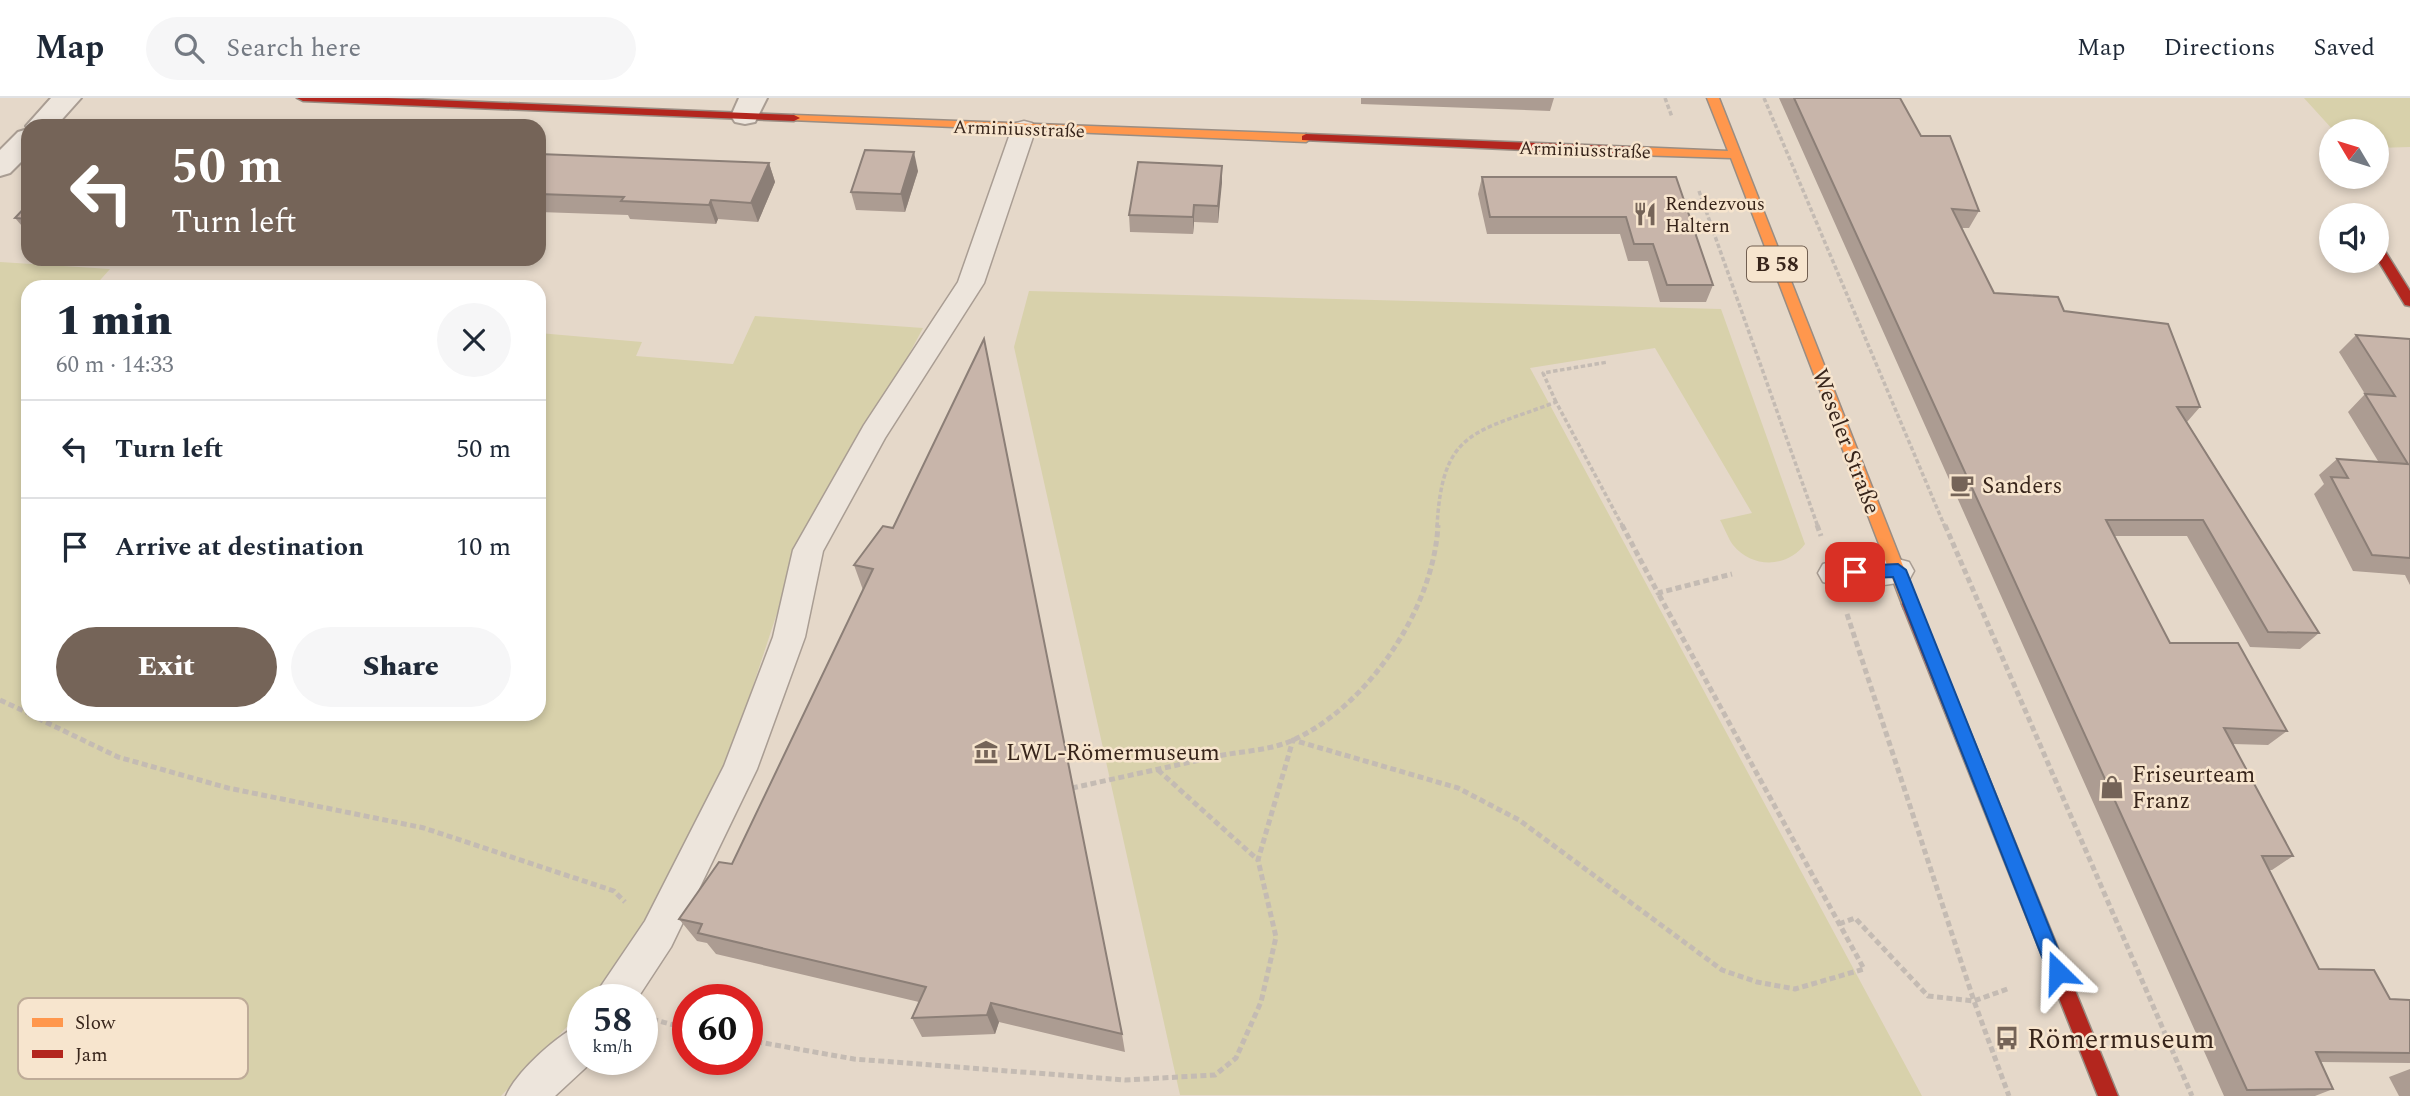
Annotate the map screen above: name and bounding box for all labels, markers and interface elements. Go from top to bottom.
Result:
search box [146,17,636,80]
text: Map [35,23,104,73]
text: Search here [226,28,361,68]
icon: search [170,29,208,67]
text: Map [2077,30,2125,66]
text: Directions [2163,30,2275,66]
text: Saved [2313,30,2375,66]
street label: Arminiusstraße [952,113,1086,146]
north arrow [2319,119,2389,189]
map controls [2319,119,2389,273]
text: 50 m [171,130,282,205]
street label: Arminiusstraße [1518,134,1652,167]
icon: left [56,147,147,238]
place label: Rendezvous Haltern [1665,190,1765,241]
text: Turn left [171,198,297,247]
restaurant icon: Rendezvous Haltern [1631,200,1659,228]
button: sound [2319,203,2389,273]
road number: B 58 [1747,246,1807,282]
text: 1 min [56,290,172,353]
button: close [437,303,511,377]
text: 60 m · 14:33 [56,348,174,383]
street label: Weseler Straße [1802,364,1889,519]
text: Turn left [115,429,223,469]
text: 50 m [456,429,511,469]
icon: left [56,430,94,468]
place label: Sanders [1982,469,2062,504]
cafe icon: Sanders [1948,471,1976,499]
text: Arrive at destination [115,527,364,567]
text: 10 m [456,527,511,567]
icon: arrive [56,528,94,566]
pin [1825,542,1885,602]
icon: arrive [1836,553,1874,591]
button: Exit [56,627,277,707]
button: Share [291,627,511,707]
place label: LWL-Römermuseum [1006,736,1220,771]
museum icon: LWL-Römermuseum [972,738,1000,766]
place label: Friseurteam Franz [2132,758,2255,819]
shop icon: Friseurteam Franz [2098,773,2126,801]
position arrow [2021,935,2095,1009]
speed limit sign: 60 [672,984,763,1075]
text: 58 [593,994,632,1047]
legend [18,998,248,1079]
text: Slow [75,1009,116,1038]
place label: Römermuseum [2027,1018,2215,1061]
bus stop icon: Römermuseum [1993,1024,2021,1052]
text: km/h [592,1033,633,1060]
text: Jam [75,1041,107,1070]

